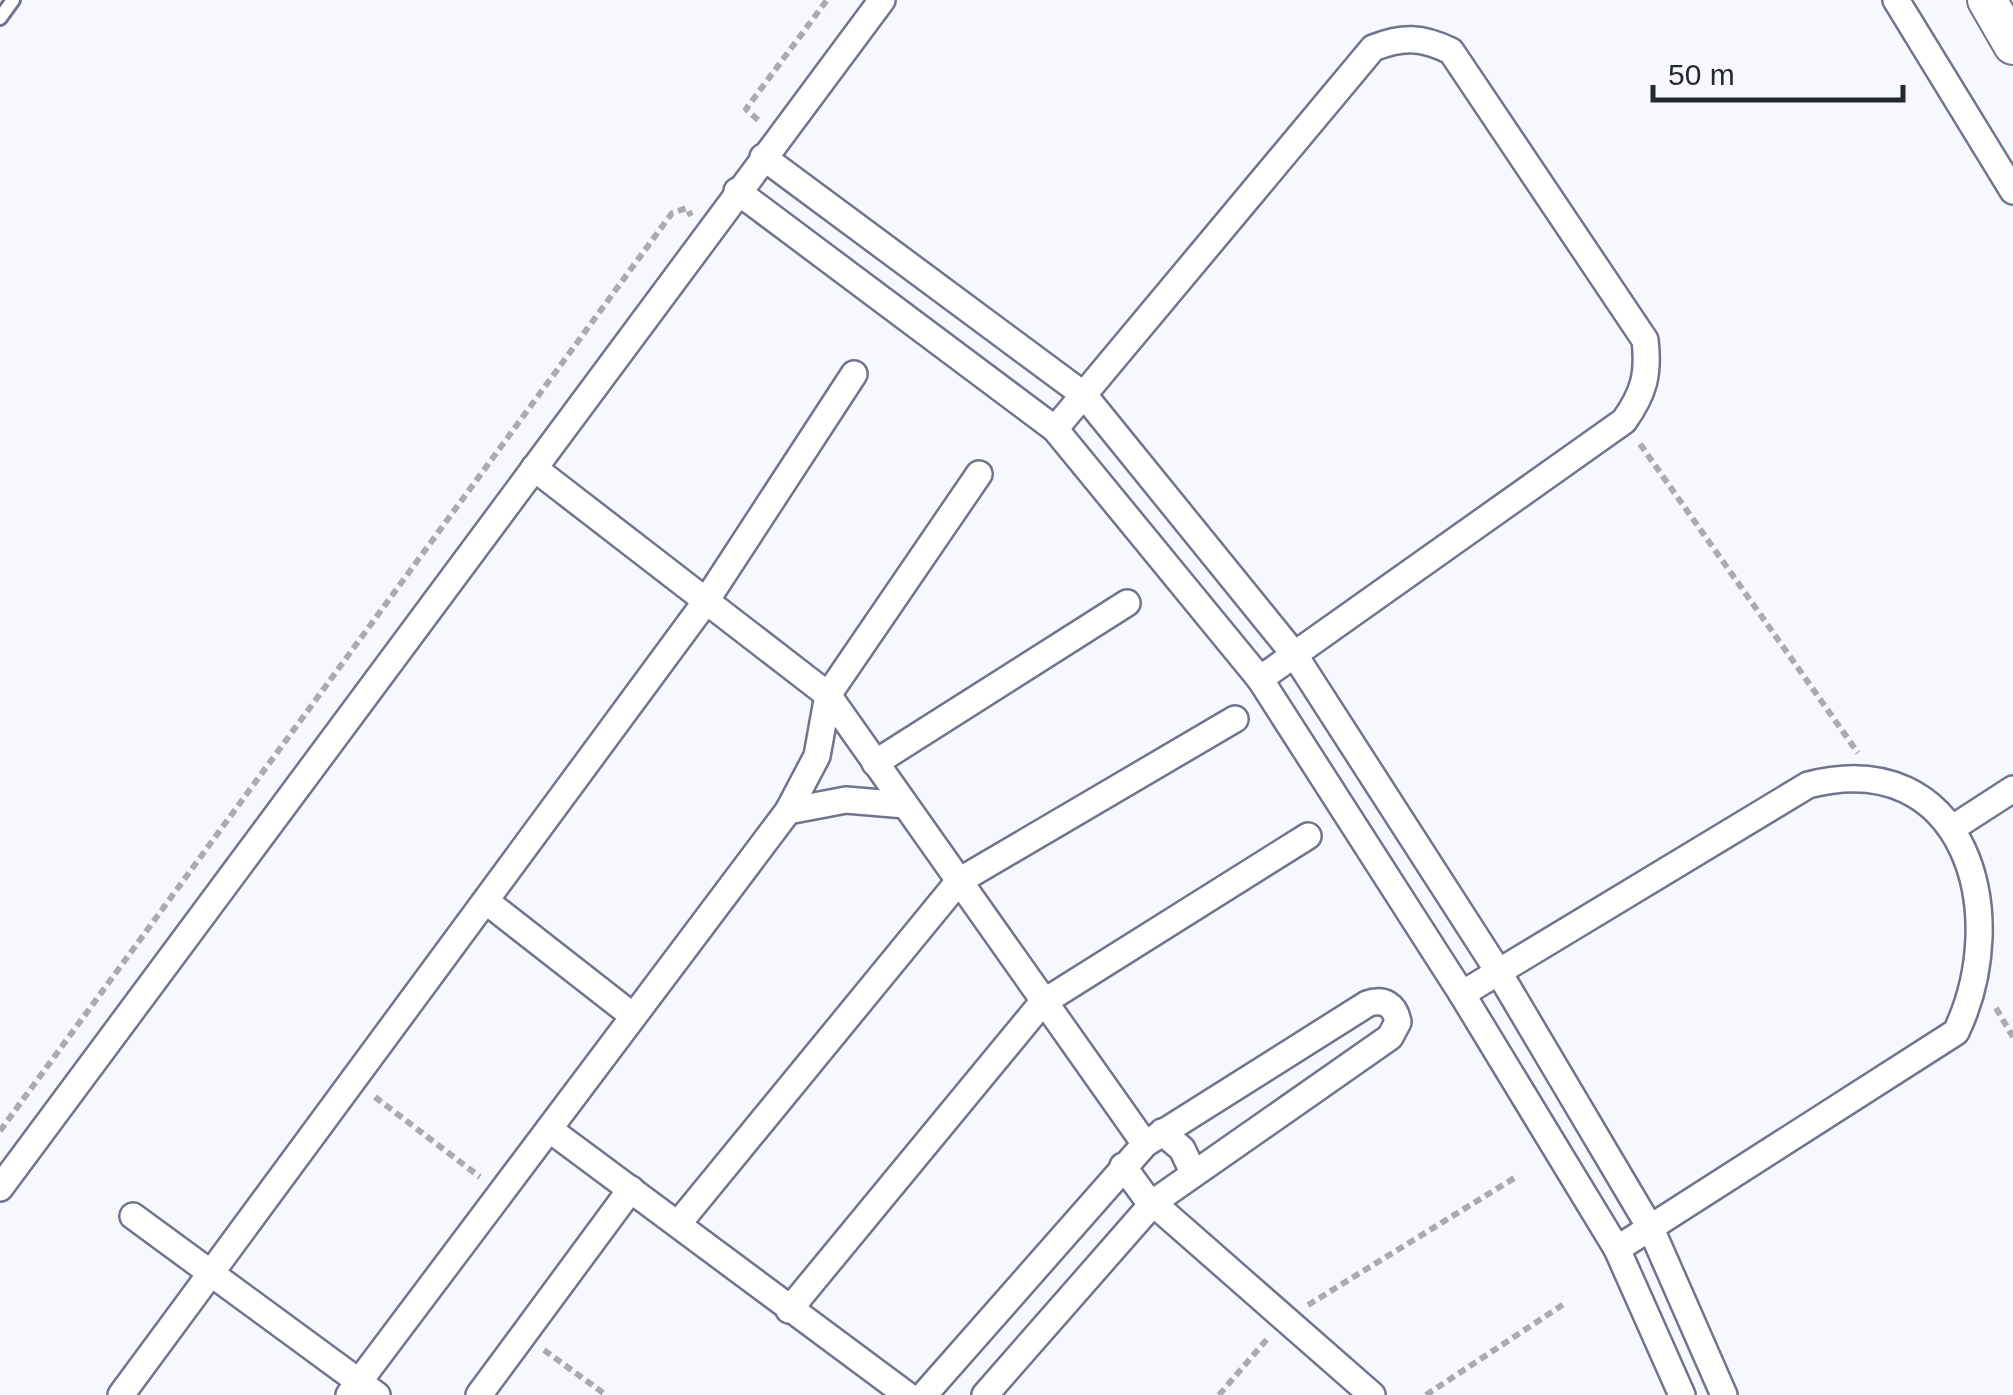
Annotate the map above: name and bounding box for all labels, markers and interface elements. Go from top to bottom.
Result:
scale bar [1653,40,1903,102]
text: 50 m [1668,58,1735,91]

